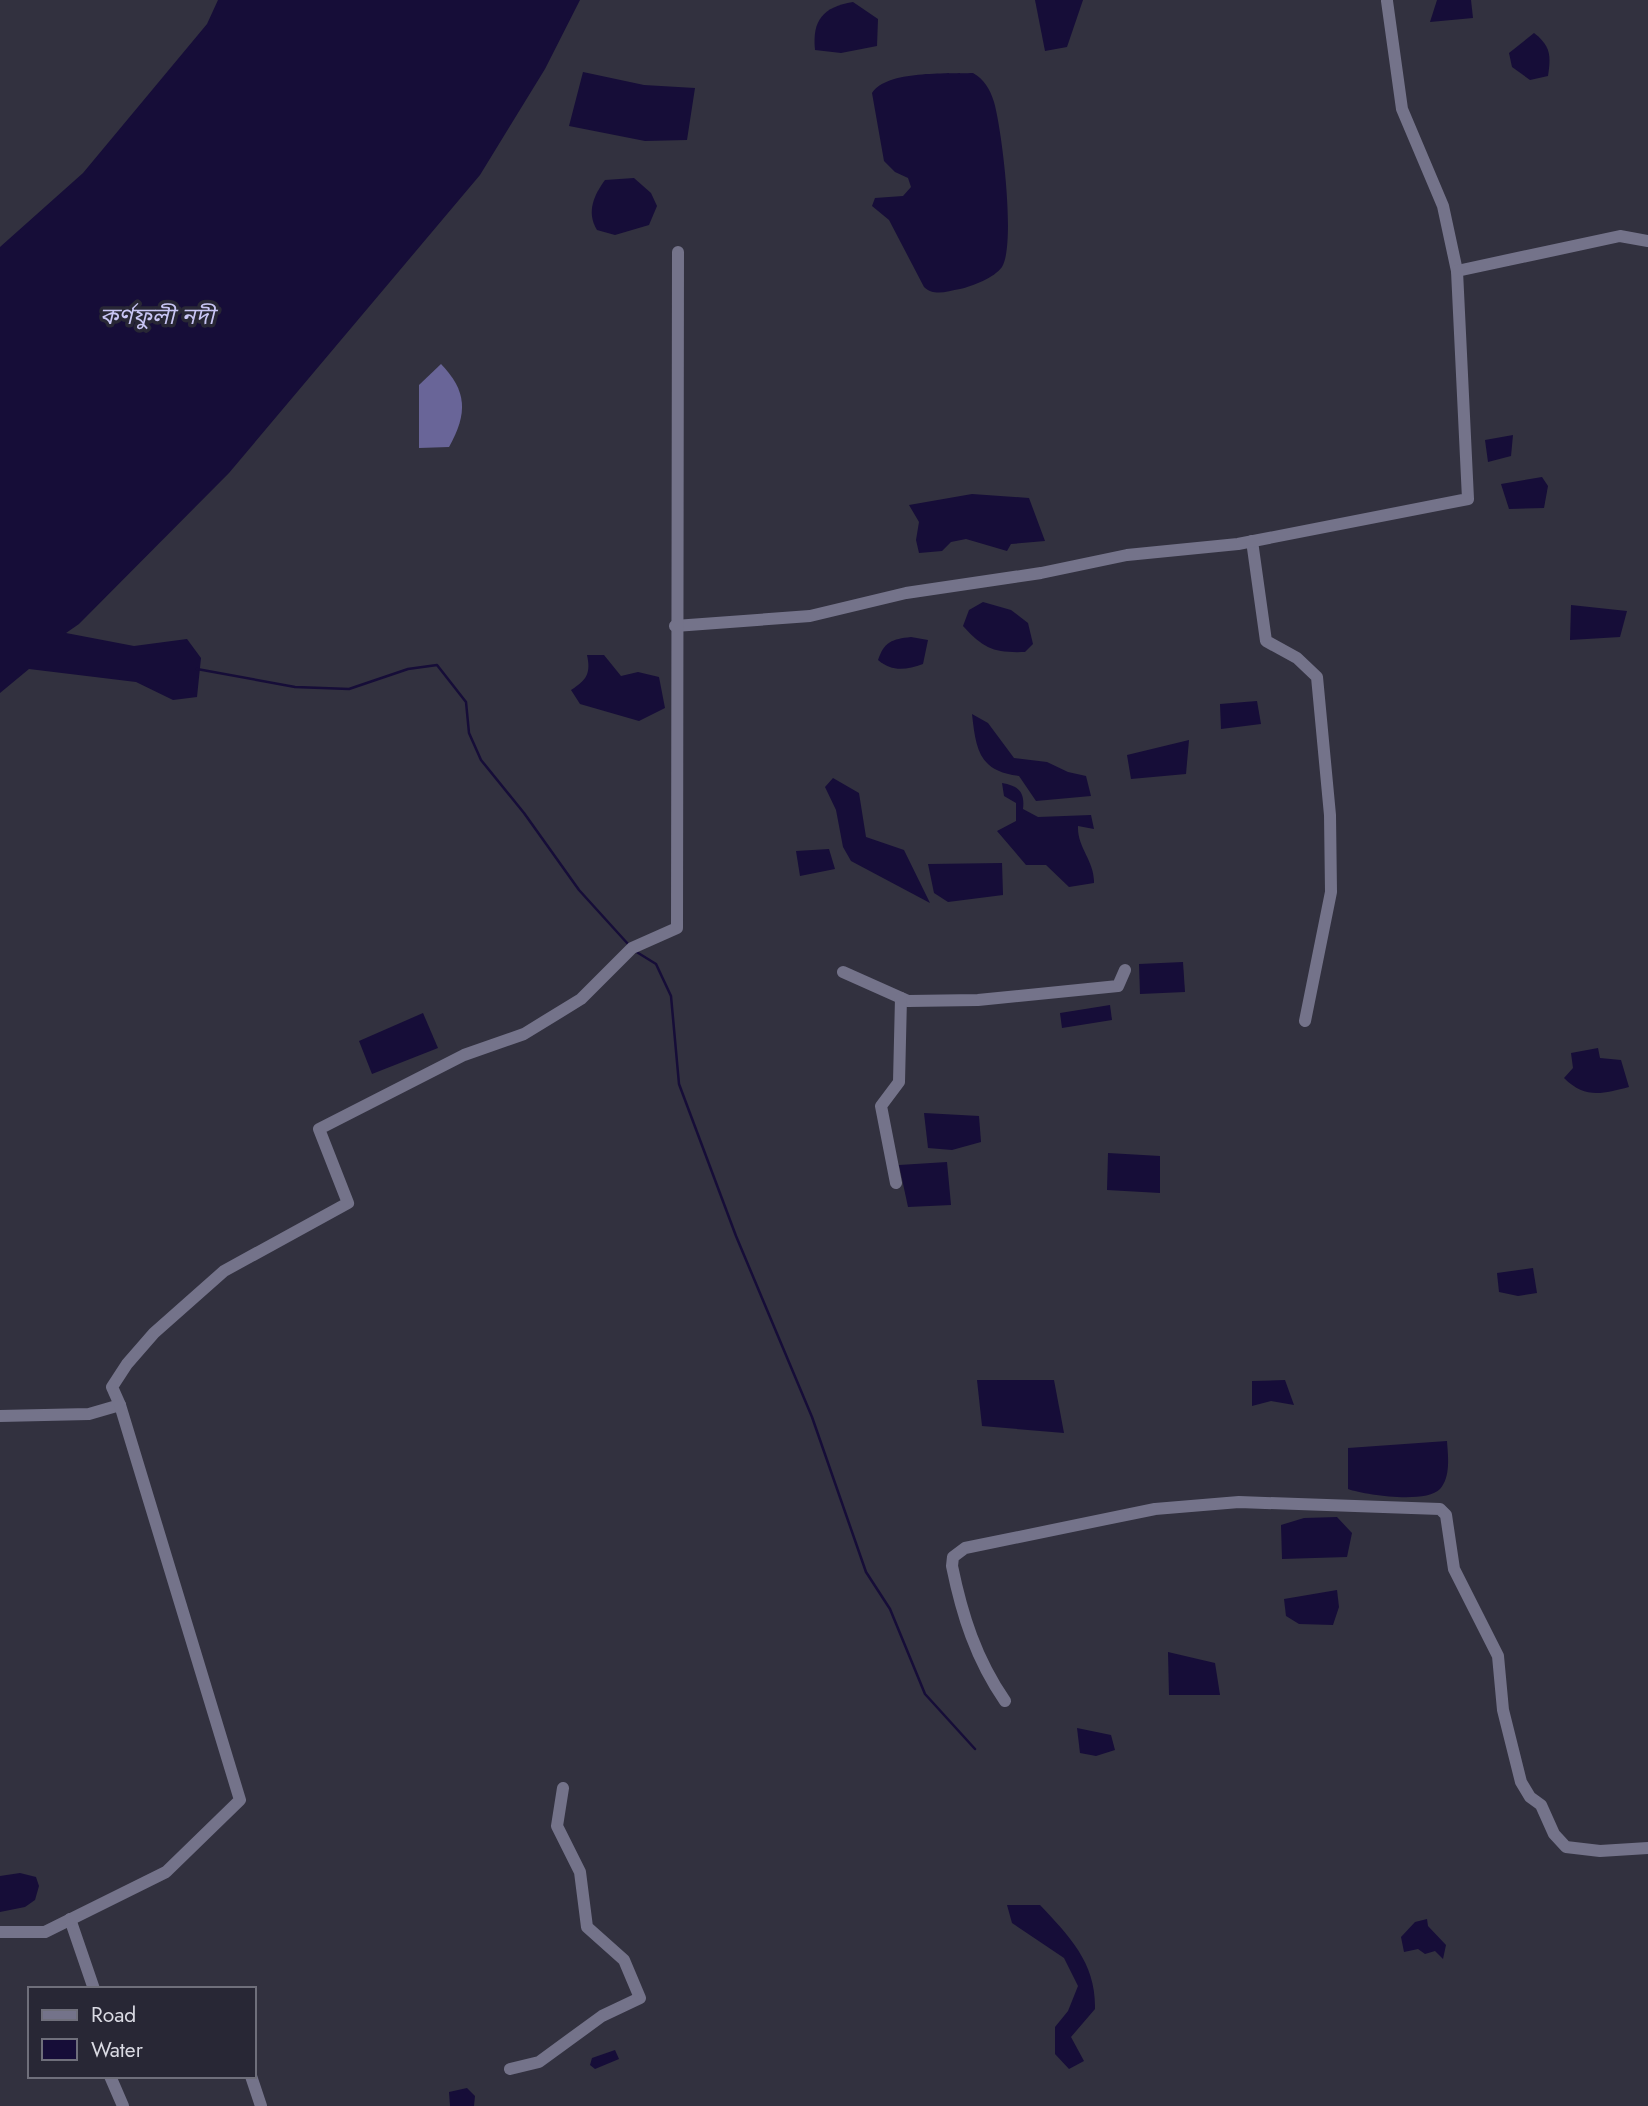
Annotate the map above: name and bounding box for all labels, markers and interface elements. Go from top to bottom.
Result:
water label: কর্ণফুলী নদী [100,299,218,333]
legend [28,1987,256,2078]
text: Road [91,2000,136,2030]
text: Water [91,2035,144,2065]

